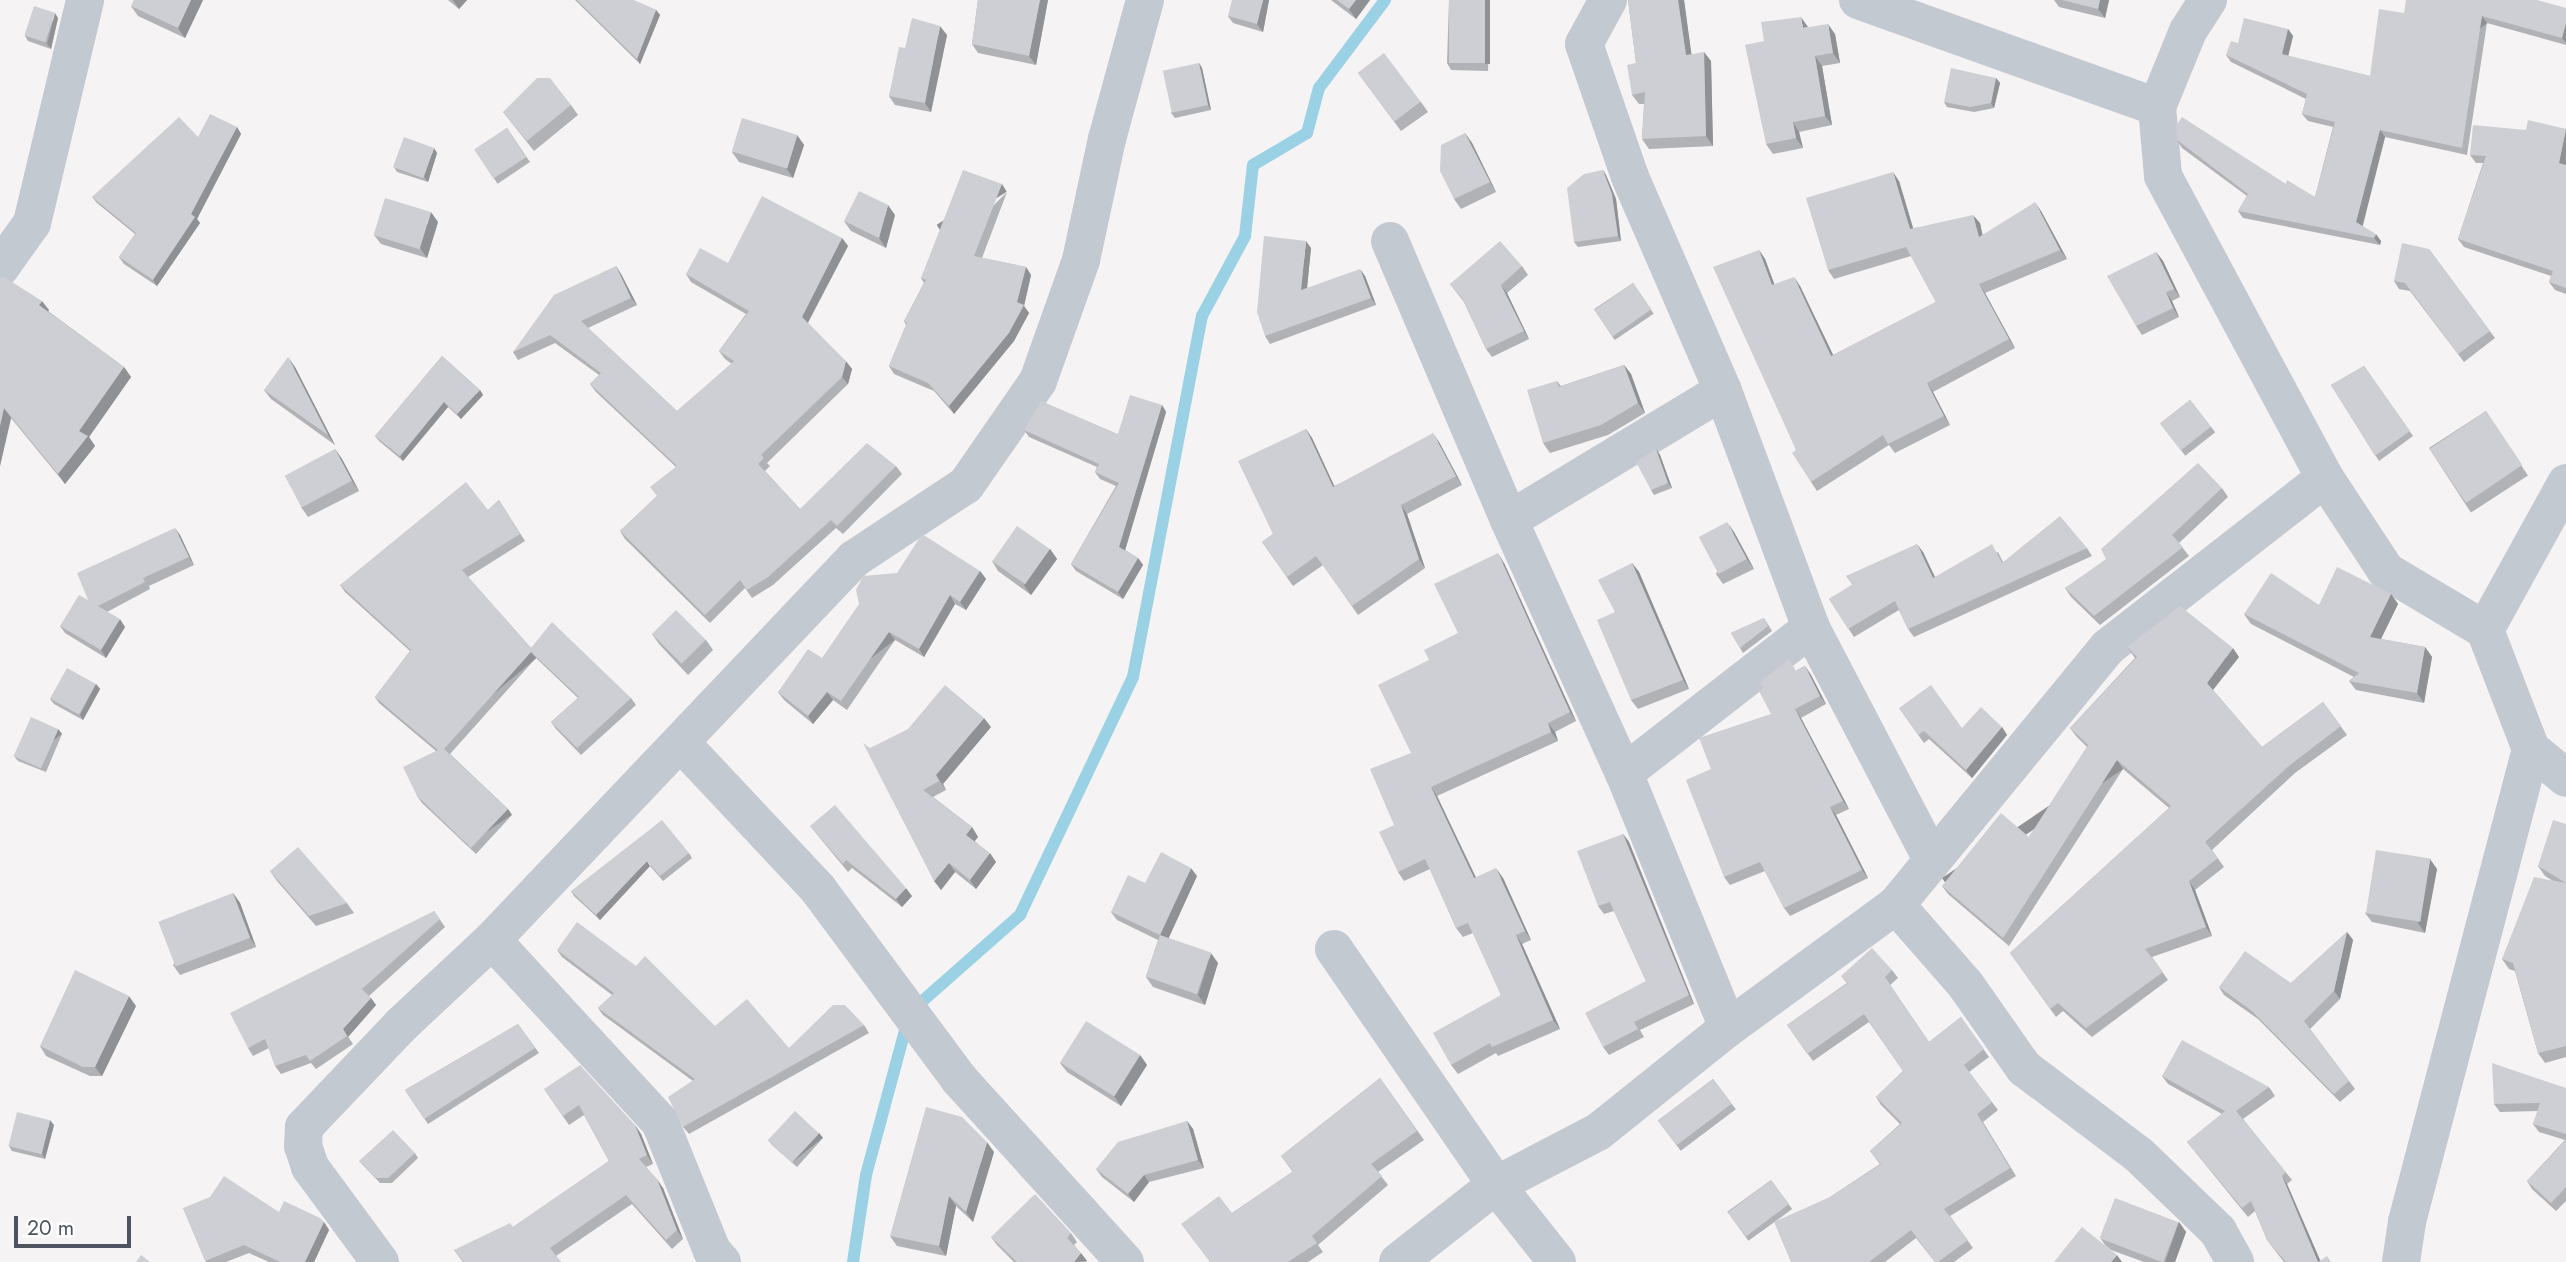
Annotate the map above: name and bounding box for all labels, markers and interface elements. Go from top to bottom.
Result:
scale bar [18,1202,135,1246]
text: 20 m [27,1213,74,1243]

